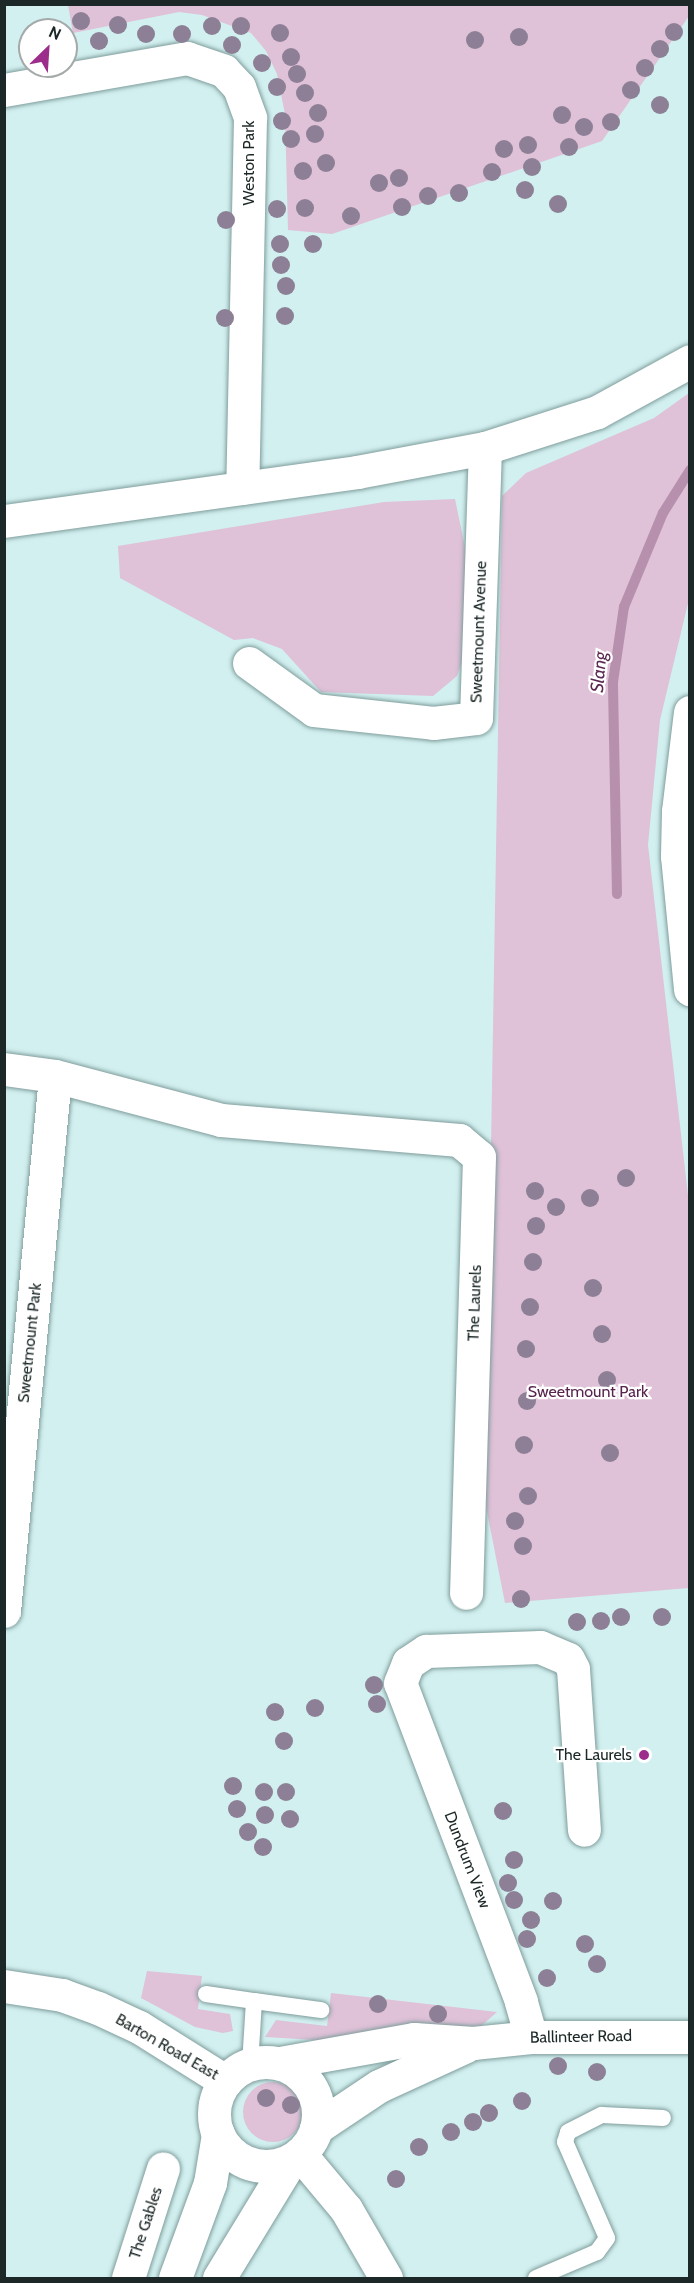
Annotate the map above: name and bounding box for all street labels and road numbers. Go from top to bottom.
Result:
street label: Weston Park [239,121,259,205]
street label: Sweetmount Avenue [467,561,491,703]
street label: The Laurels [464,1264,486,1342]
street label: Sweetmount Park [14,1282,46,1404]
street label: Dundrum View [440,1809,494,1911]
street label: Barton Road East [112,2010,222,2084]
street label: Ballinteer Road [530,2027,632,2047]
street label: The Gables [125,2185,167,2261]

